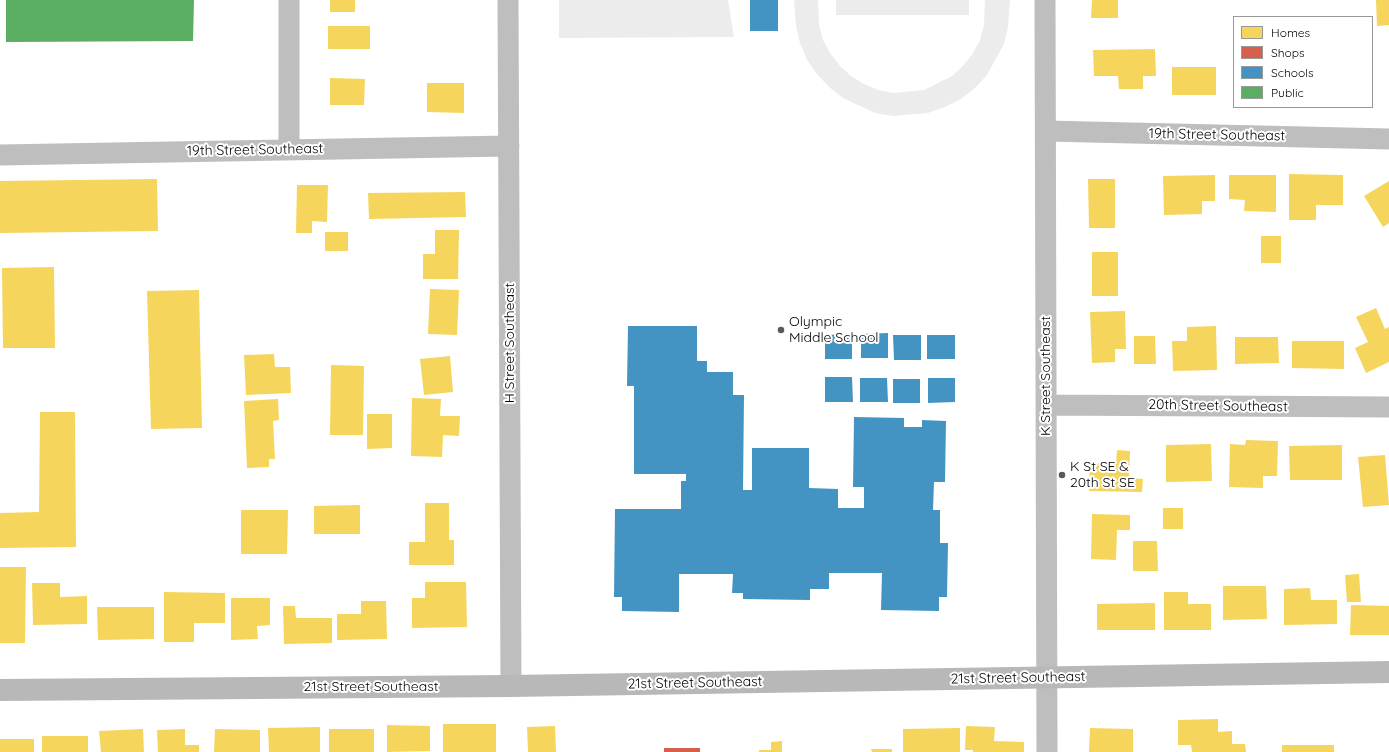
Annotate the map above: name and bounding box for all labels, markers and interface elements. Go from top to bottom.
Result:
legend [1233,16,1373,108]
text: Homes [1271,25,1310,40]
text: Shops [1271,45,1305,60]
text: Schools [1271,65,1314,80]
text: Public [1271,85,1304,100]
street label: 19th Street Southeast [1149,125,1285,145]
street label: 19th Street Southeast [187,140,323,160]
street label: H Street Southeast [502,283,518,403]
place label: Olympic Middle School [789,314,879,346]
street label: K Street Southeast [1038,316,1054,436]
marker: Olympic Middle School [776,325,786,335]
street label: 20th Street Southeast [1148,396,1288,416]
place label: K St SE & 20th St SE [1070,459,1135,492]
marker: K St SE & 20th St SE [1057,470,1067,480]
street label: 21st Street Southeast [950,668,1086,688]
street label: 21st Street Southeast [627,673,763,693]
street label: 21st Street Southeast [304,679,438,695]

